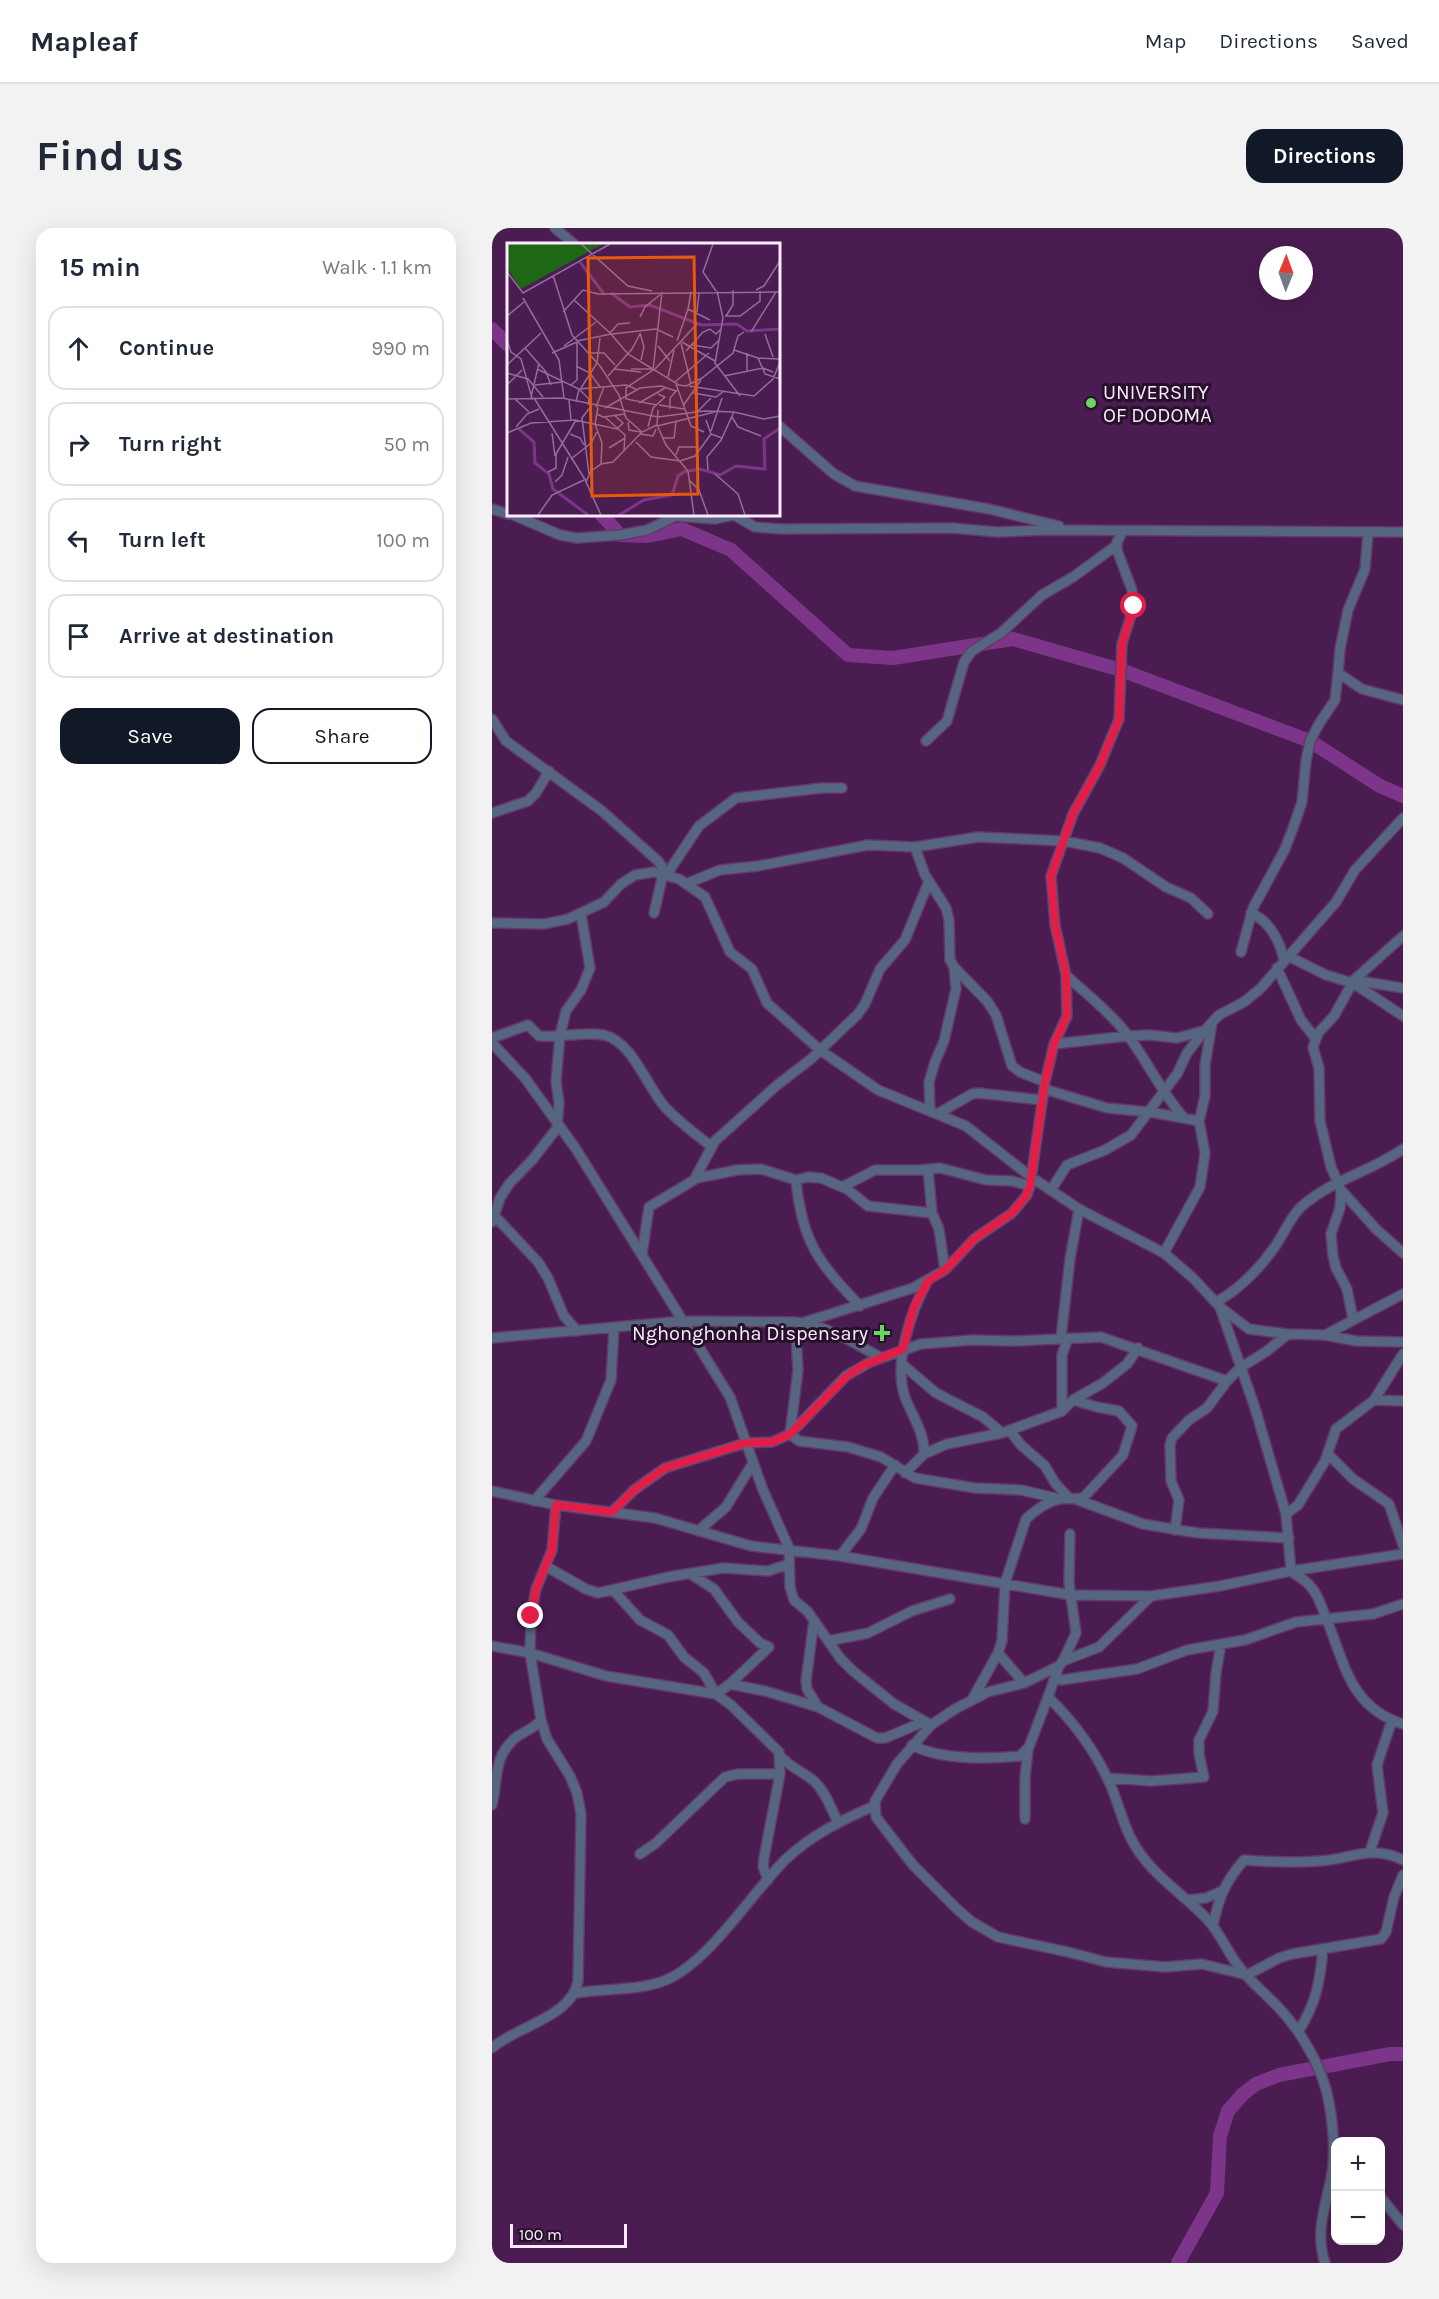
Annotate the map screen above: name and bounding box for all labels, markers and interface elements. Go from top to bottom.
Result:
text: Mapleaf [30,25,138,58]
text: Map [1145,29,1186,53]
text: Directions [1219,29,1318,53]
text: Saved [1351,29,1409,53]
button: Directions [1246,129,1403,183]
text: Find us [36,131,184,181]
inset map [507,243,780,516]
north arrow [1259,246,1313,300]
text: 15 min [60,252,140,283]
text: Walk · 1.1 km [322,256,432,279]
icon: ahead [62,332,95,365]
text: Continue [119,335,214,361]
text: 990 m [371,337,430,360]
place label: UNIVERSITY OF DODOMA [1103,381,1212,427]
marker: UNIVERSITY OF DODOMA [1084,396,1098,410]
icon: right [62,428,95,461]
text: Turn right [119,431,222,457]
text: 50 m [383,433,430,456]
icon: left [62,524,95,557]
text: Turn left [119,527,206,553]
text: 100 m [376,529,430,552]
route start [1120,592,1146,618]
icon: arrive [62,620,95,653]
text: Arrive at destination [119,623,334,649]
button: Save [60,708,240,764]
button: Share [252,708,432,764]
place label: Nghonghonha Dispensary [632,1322,868,1345]
marker: Nghonghonha Dispensary [873,1324,891,1342]
route end [517,1602,543,1628]
map controls [1331,2137,1385,2245]
button: + [1331,2137,1385,2191]
button: − [1331,2191,1385,2245]
scale bar [510,2221,627,2248]
text: 100 m [519,2225,562,2244]

